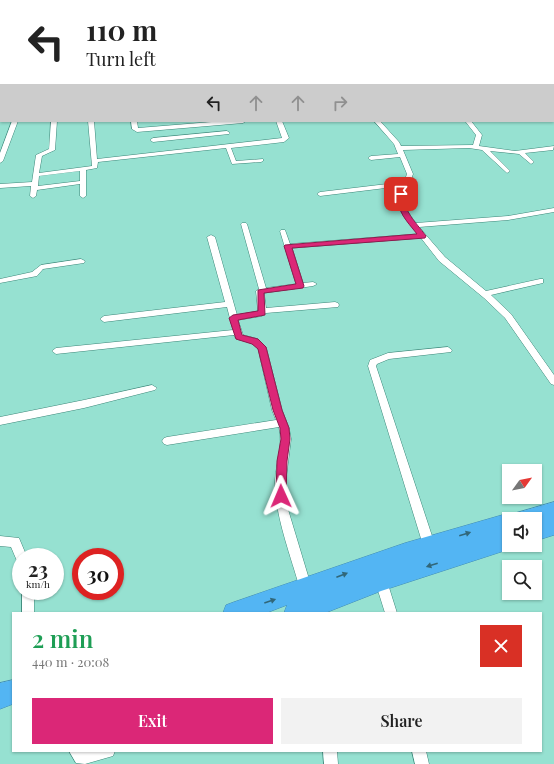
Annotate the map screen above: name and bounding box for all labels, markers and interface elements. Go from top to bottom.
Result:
text: 110 m [86,11,157,48]
icon: left [20,16,72,68]
text: Turn left [86,47,156,71]
icon: left [203,92,225,114]
icon: ahead [245,92,267,114]
icon: ahead [287,92,309,114]
icon: right [329,92,351,114]
pin [384,177,418,211]
icon: arrive [390,183,412,205]
north arrow [502,464,542,504]
map controls [502,464,542,600]
position arrow [260,475,302,517]
button: sound [502,512,542,552]
one-way arrow [460,530,472,536]
speed limit sign: 30 [72,548,124,600]
text: 23 [28,555,48,582]
button: search [502,560,542,600]
one-way arrow [425,562,437,568]
one-way arrow [337,571,349,577]
text: km/h [26,577,50,591]
one-way arrow [264,598,276,604]
text: 2 min [32,622,93,654]
button: close [480,625,522,667]
text: 440 m · 20:08 [32,653,109,670]
button: Exit [32,698,273,744]
button: Share [281,698,522,744]

